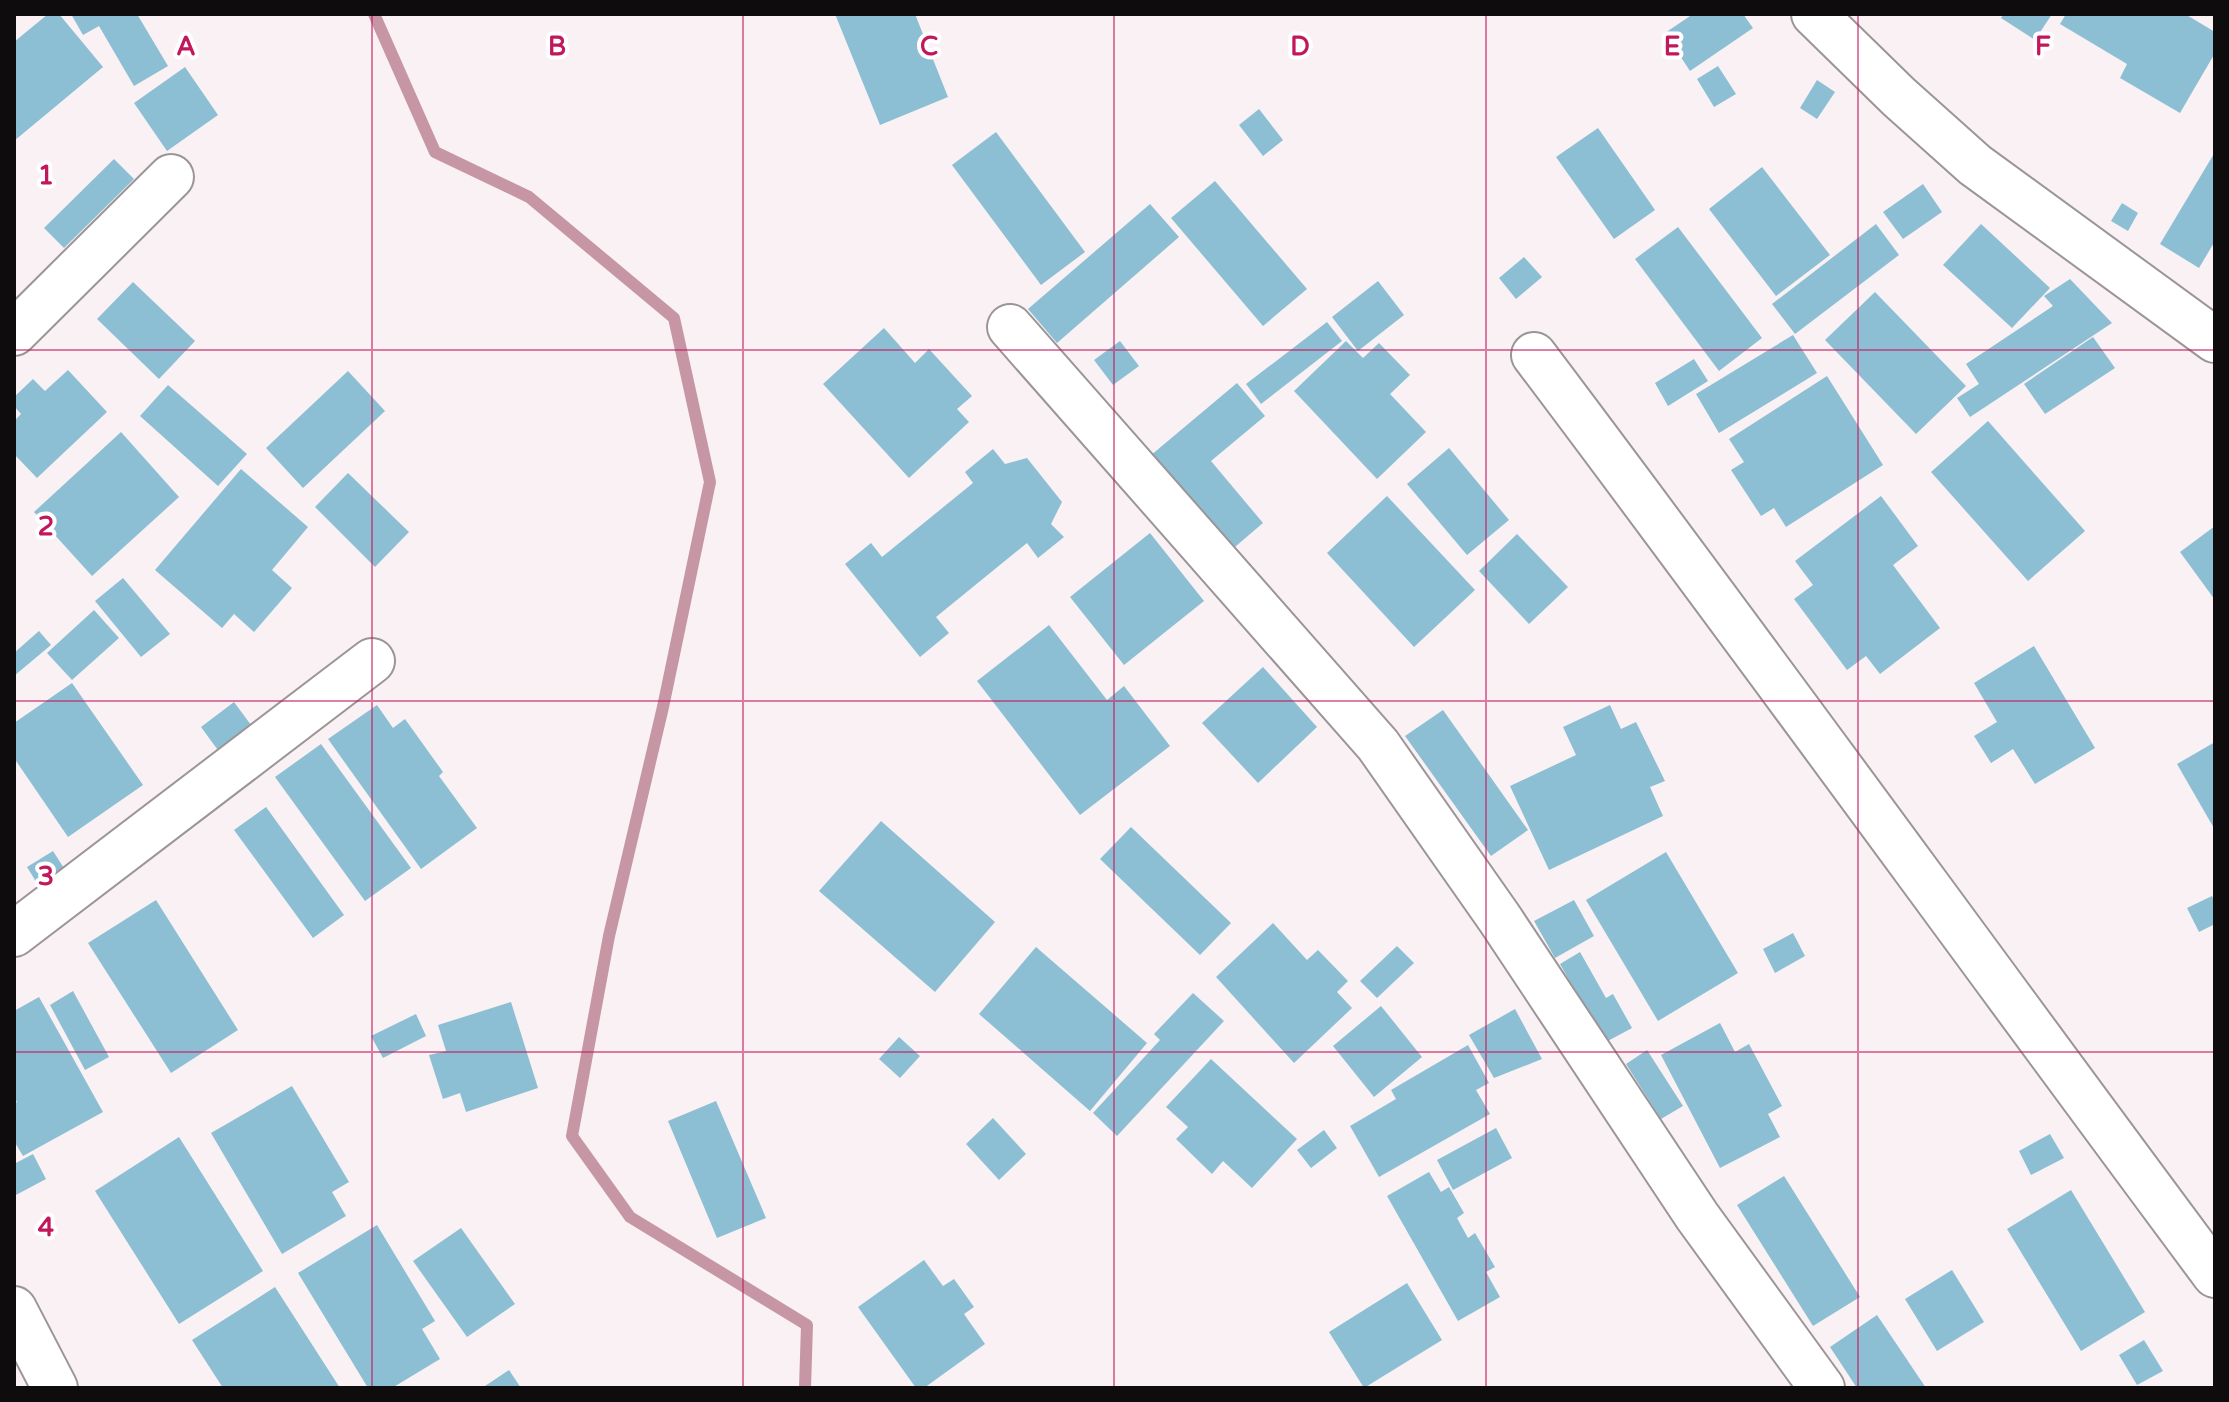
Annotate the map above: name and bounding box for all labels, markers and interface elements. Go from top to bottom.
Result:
text: A [176,31,196,62]
text: B [548,31,566,62]
text: C [920,31,938,62]
text: D [1290,31,1310,62]
text: E [1664,31,1680,62]
text: F [2035,31,2051,62]
text: 1 [38,160,54,191]
text: 2 [38,511,54,542]
text: 3 [38,861,54,892]
text: 4 [38,1212,54,1243]

